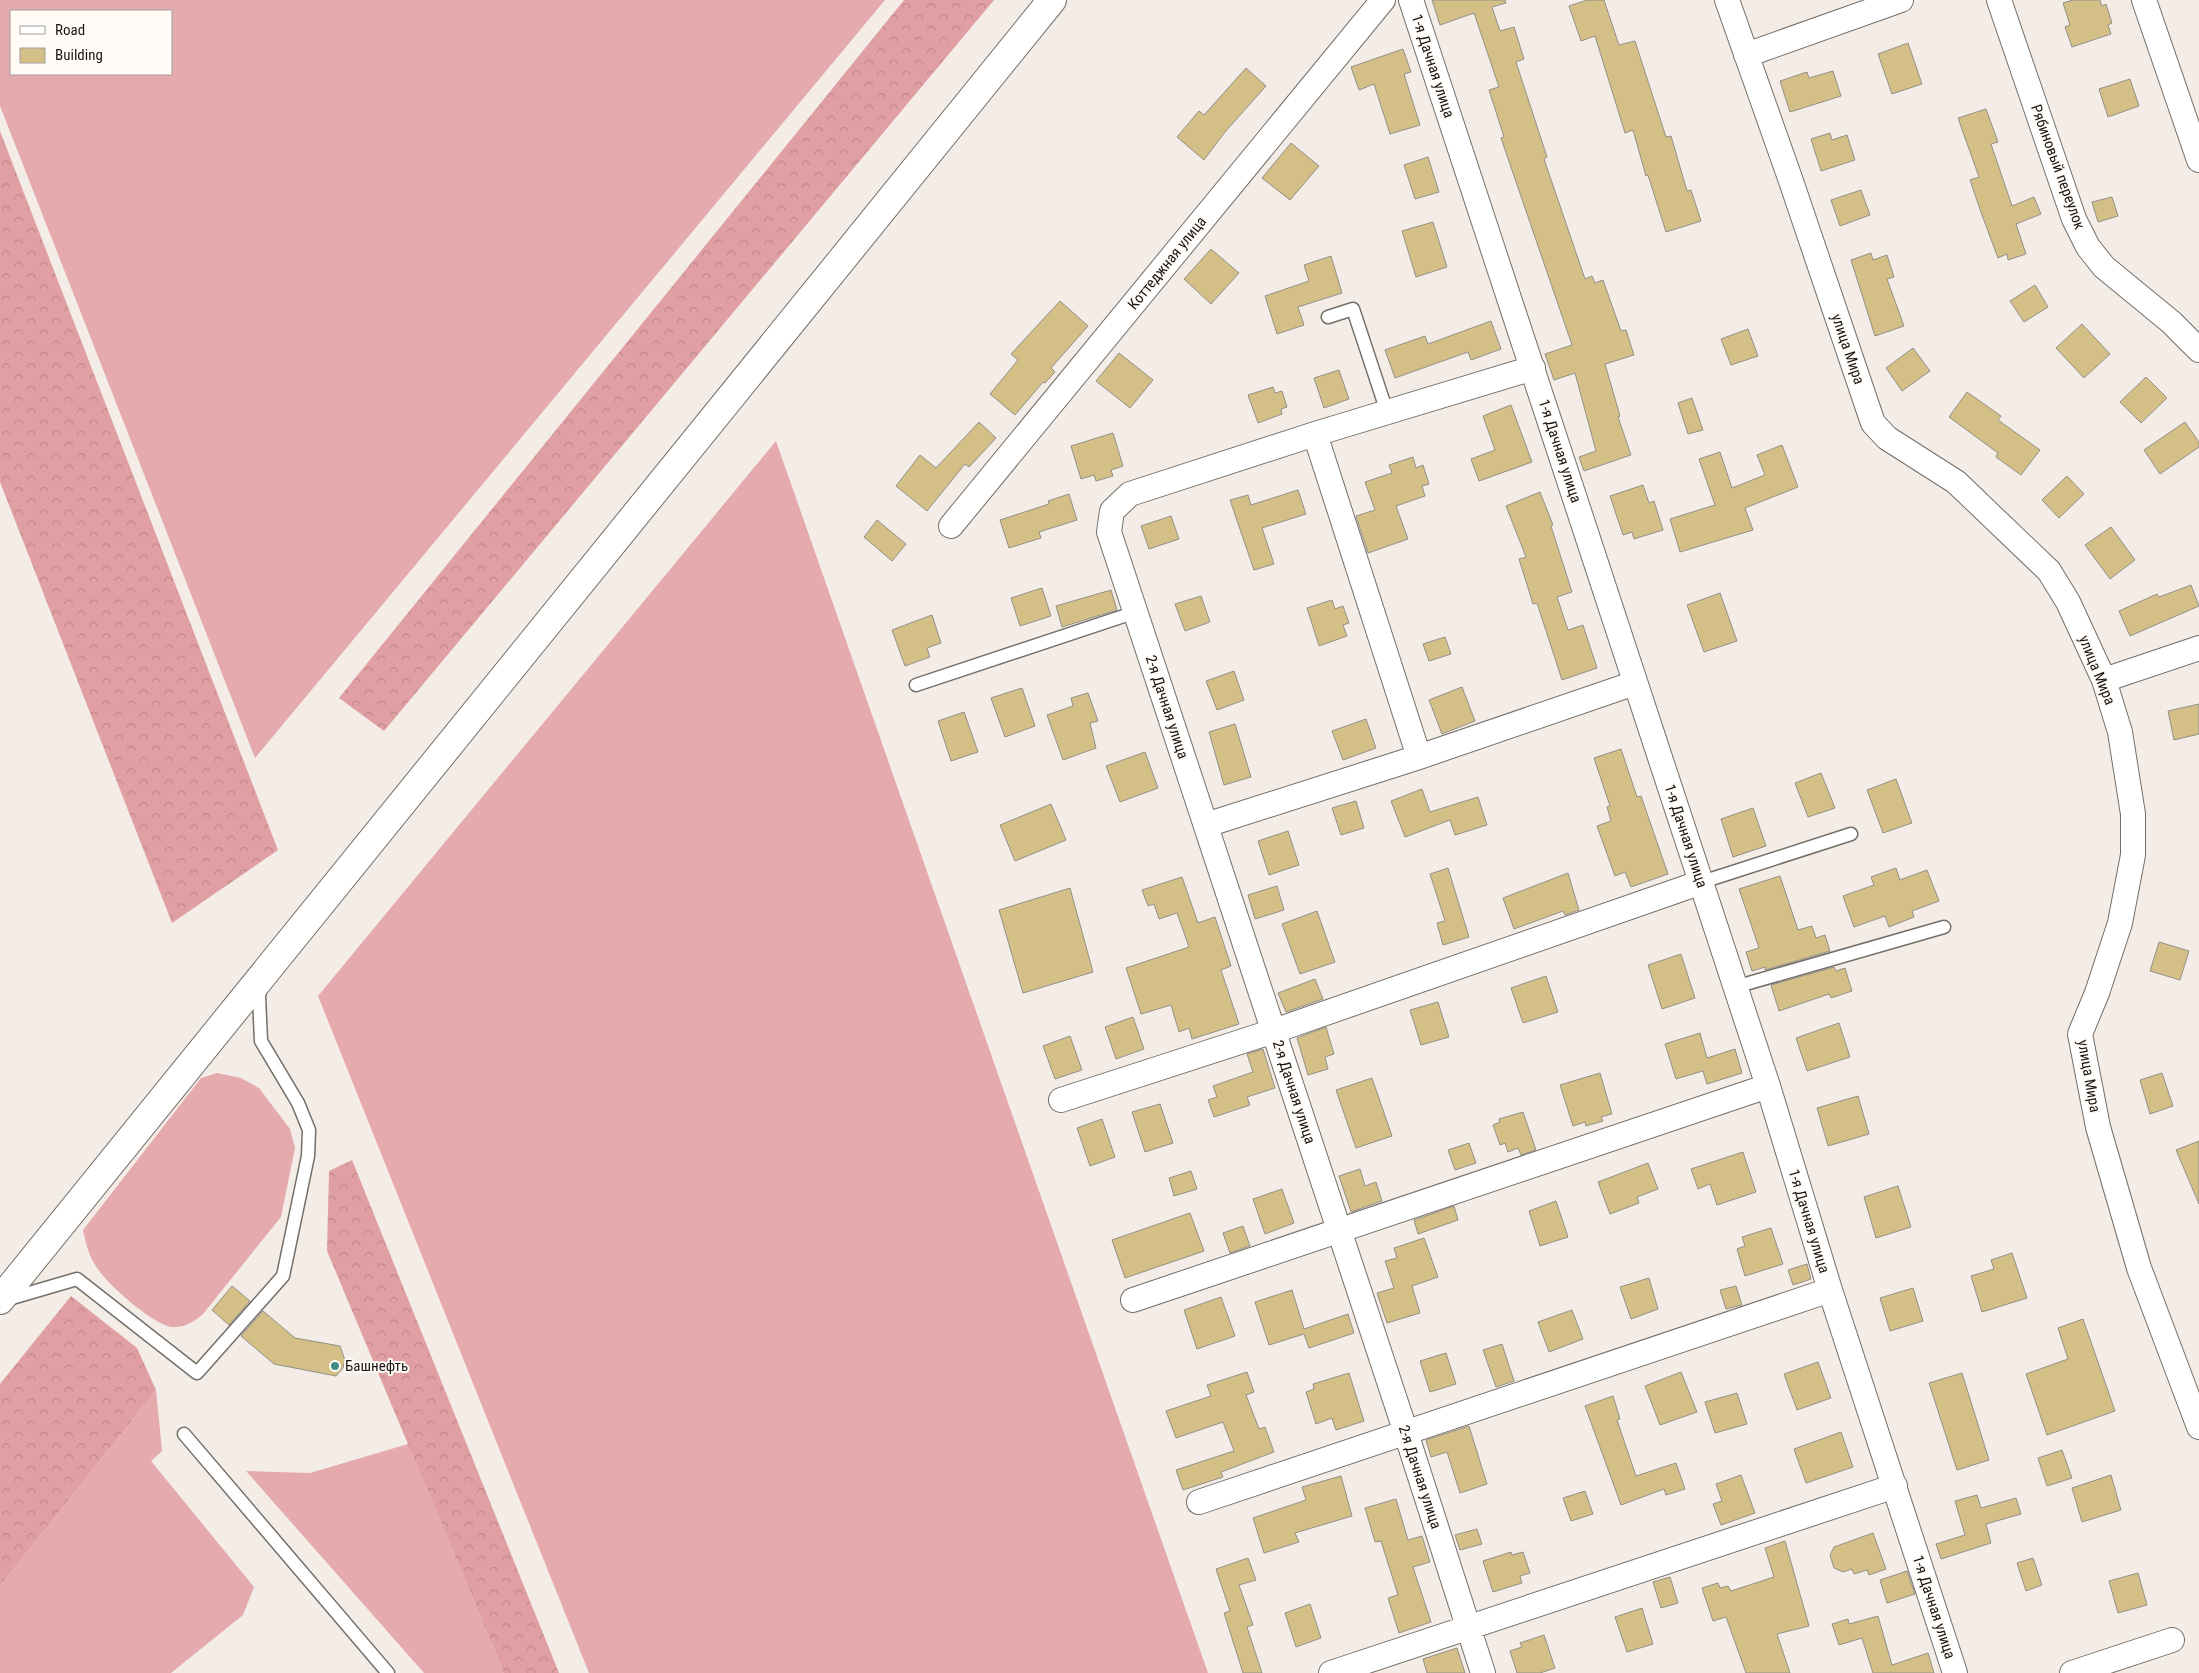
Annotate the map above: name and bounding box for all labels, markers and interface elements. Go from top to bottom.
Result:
legend [10,10,172,75]
street label: 1-я Дачная улица [1408,12,1458,120]
text: Road [55,21,85,39]
text: Building [55,46,103,64]
street label: Рябиновый переулок [2027,102,2089,232]
street label: Коттеджная улица [1124,213,1210,313]
street label: улица Мира [1828,311,1868,387]
street label: 1-я Дачная улица [1535,397,1585,505]
street label: улица Мира [2075,633,2119,707]
street label: 2-я Дачная улица [1142,653,1192,761]
street label: 1-я Дачная улица [1661,782,1711,890]
street label: 2-я Дачная улица [1269,1038,1319,1146]
street label: улица Мира [2074,1038,2104,1114]
street label: 1-я Дачная улица [1785,1167,1833,1275]
place label: Башнефть [345,1357,408,1375]
marker: Башнефть [329,1360,341,1372]
street label: 2-я Дачная улица [1395,1423,1445,1531]
street label: 1-я Дачная улица [1909,1553,1959,1661]

